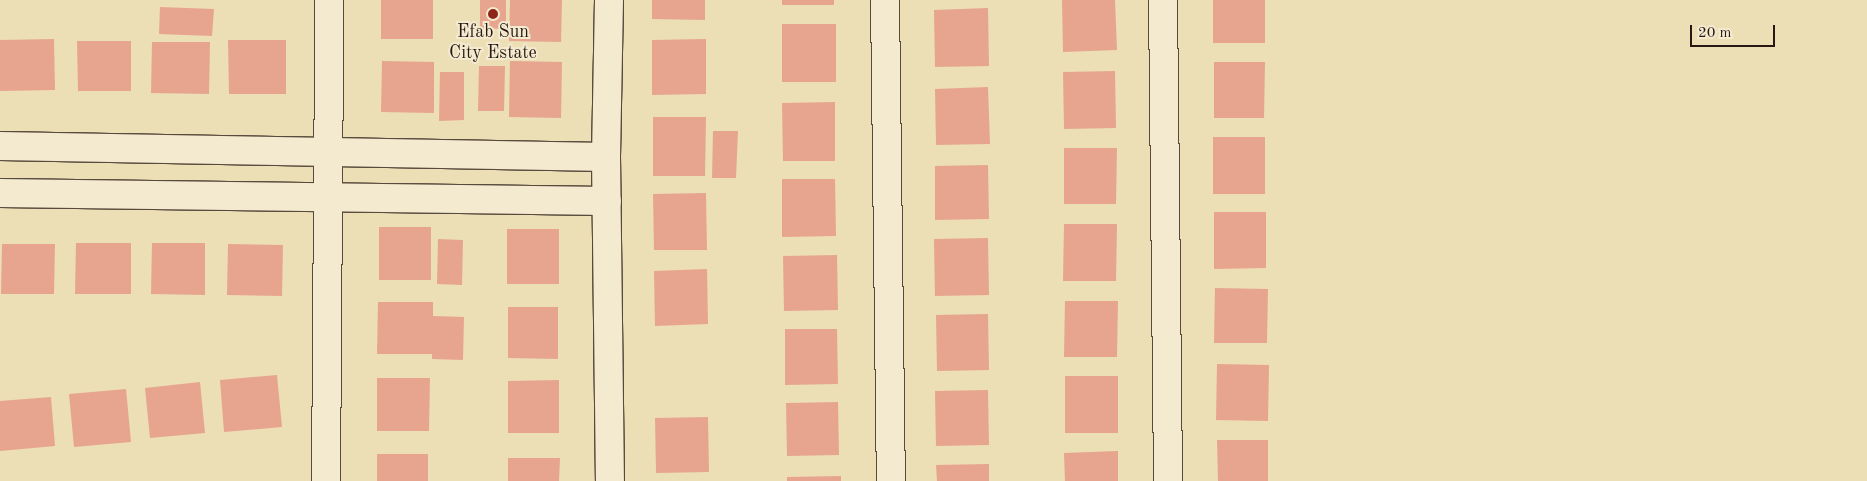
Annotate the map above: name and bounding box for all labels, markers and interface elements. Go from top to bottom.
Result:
marker: Efab Sun City Estate [487,8,499,20]
scale bar [1692,15,1777,47]
place label: Efab Sun City Estate [449,22,537,64]
text: 20 m [1698,26,1732,41]

